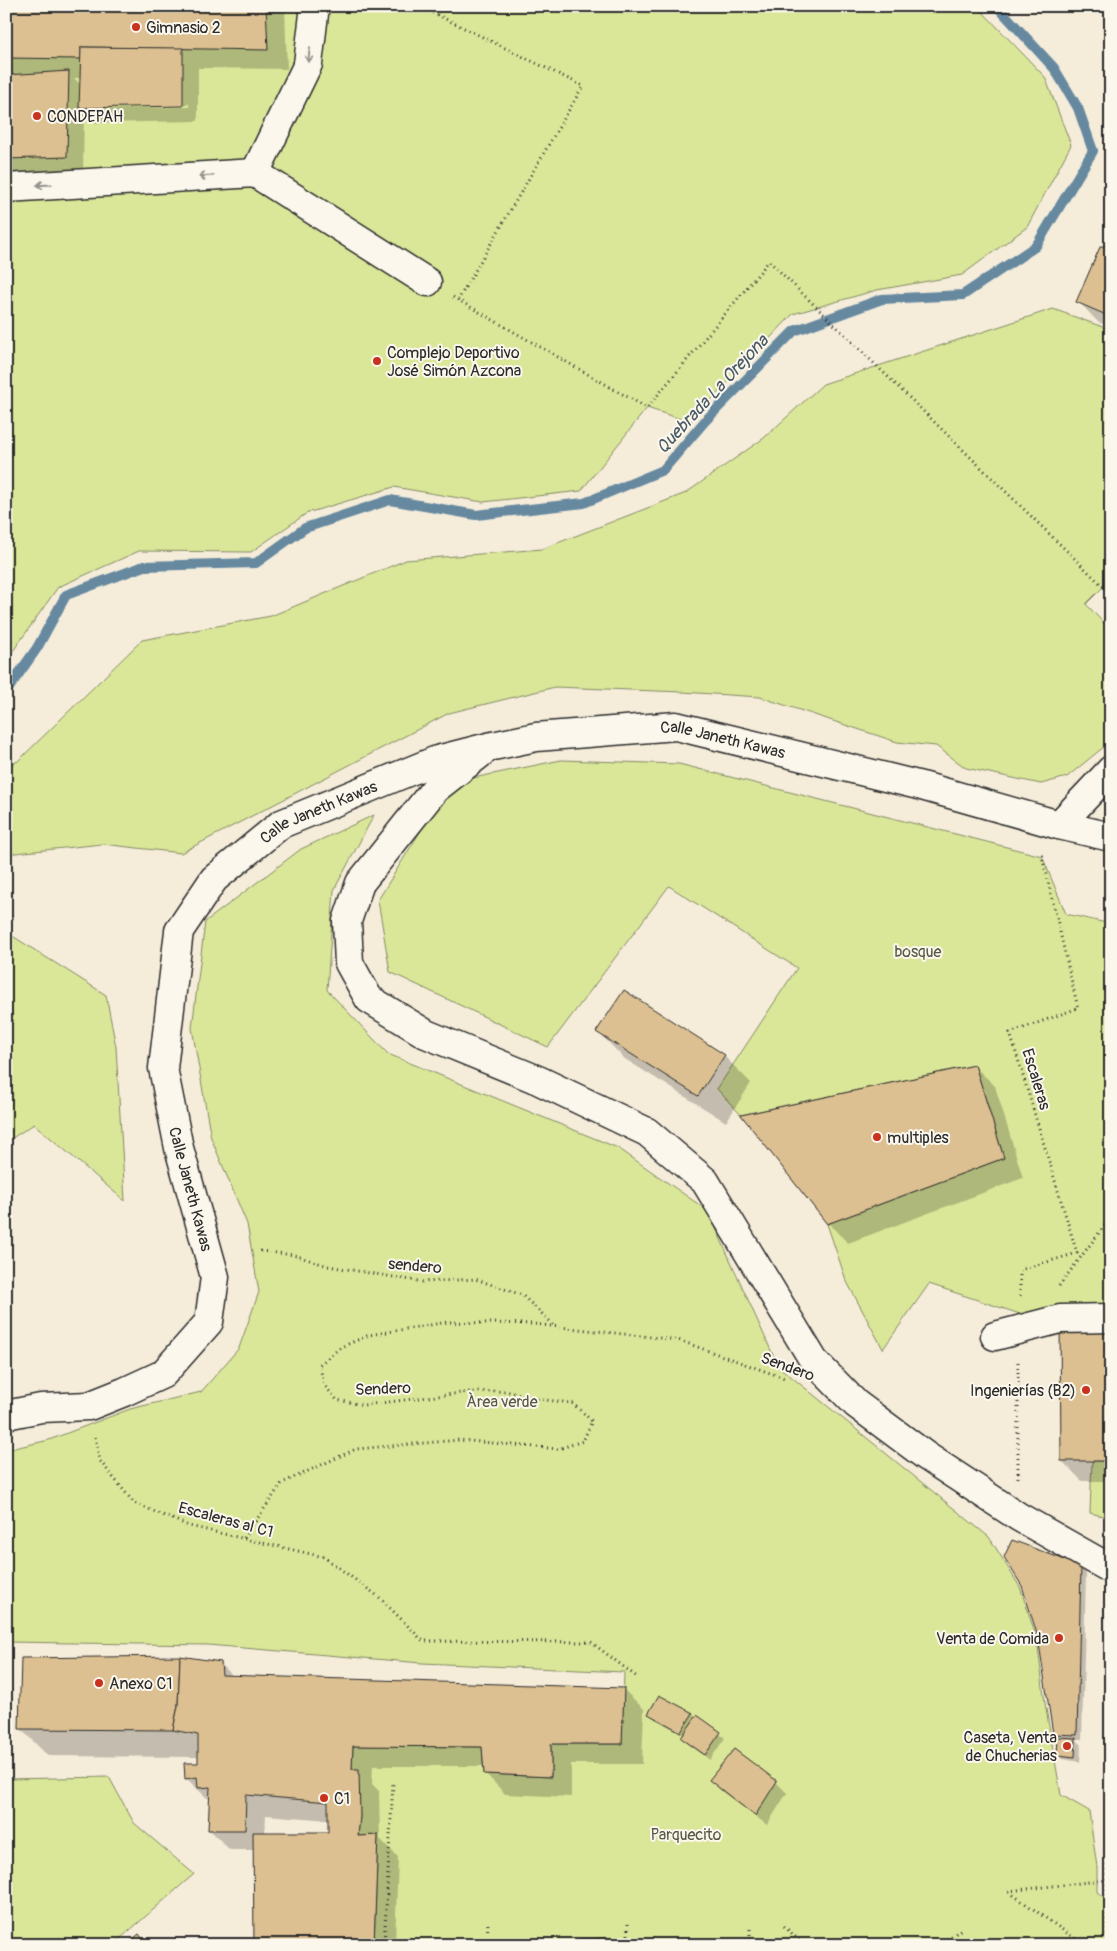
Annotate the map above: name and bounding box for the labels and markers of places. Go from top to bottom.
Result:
place label: Gimnasio 2 [146,18,221,38]
marker: Gimnasio 2 [130,21,142,33]
place label: CONDEPAH [47,107,123,127]
marker: CONDEPAH [31,110,43,122]
place label: Complejo Deportivo José Simón Azcona [387,343,521,381]
marker: Complejo Deportivo José Simón Azcona [371,355,383,367]
place label: multiples [887,1128,949,1148]
marker: multiples [871,1131,883,1143]
place label: Ingenierías (B2) [970,1381,1076,1401]
marker: Ingenierías (B2) [1080,1384,1092,1396]
place label: Venta de Comida [936,1629,1049,1649]
marker: Venta de Comida [1053,1632,1065,1644]
place label: Anexo C1 [109,1674,173,1694]
marker: Anexo C1 [93,1677,105,1689]
place label: Caseta, Venta de Chucherias [964,1728,1057,1766]
marker: Caseta, Venta de Chucherias [1061,1740,1073,1752]
place label: C1 [334,1789,350,1809]
marker: C1 [318,1792,330,1804]

